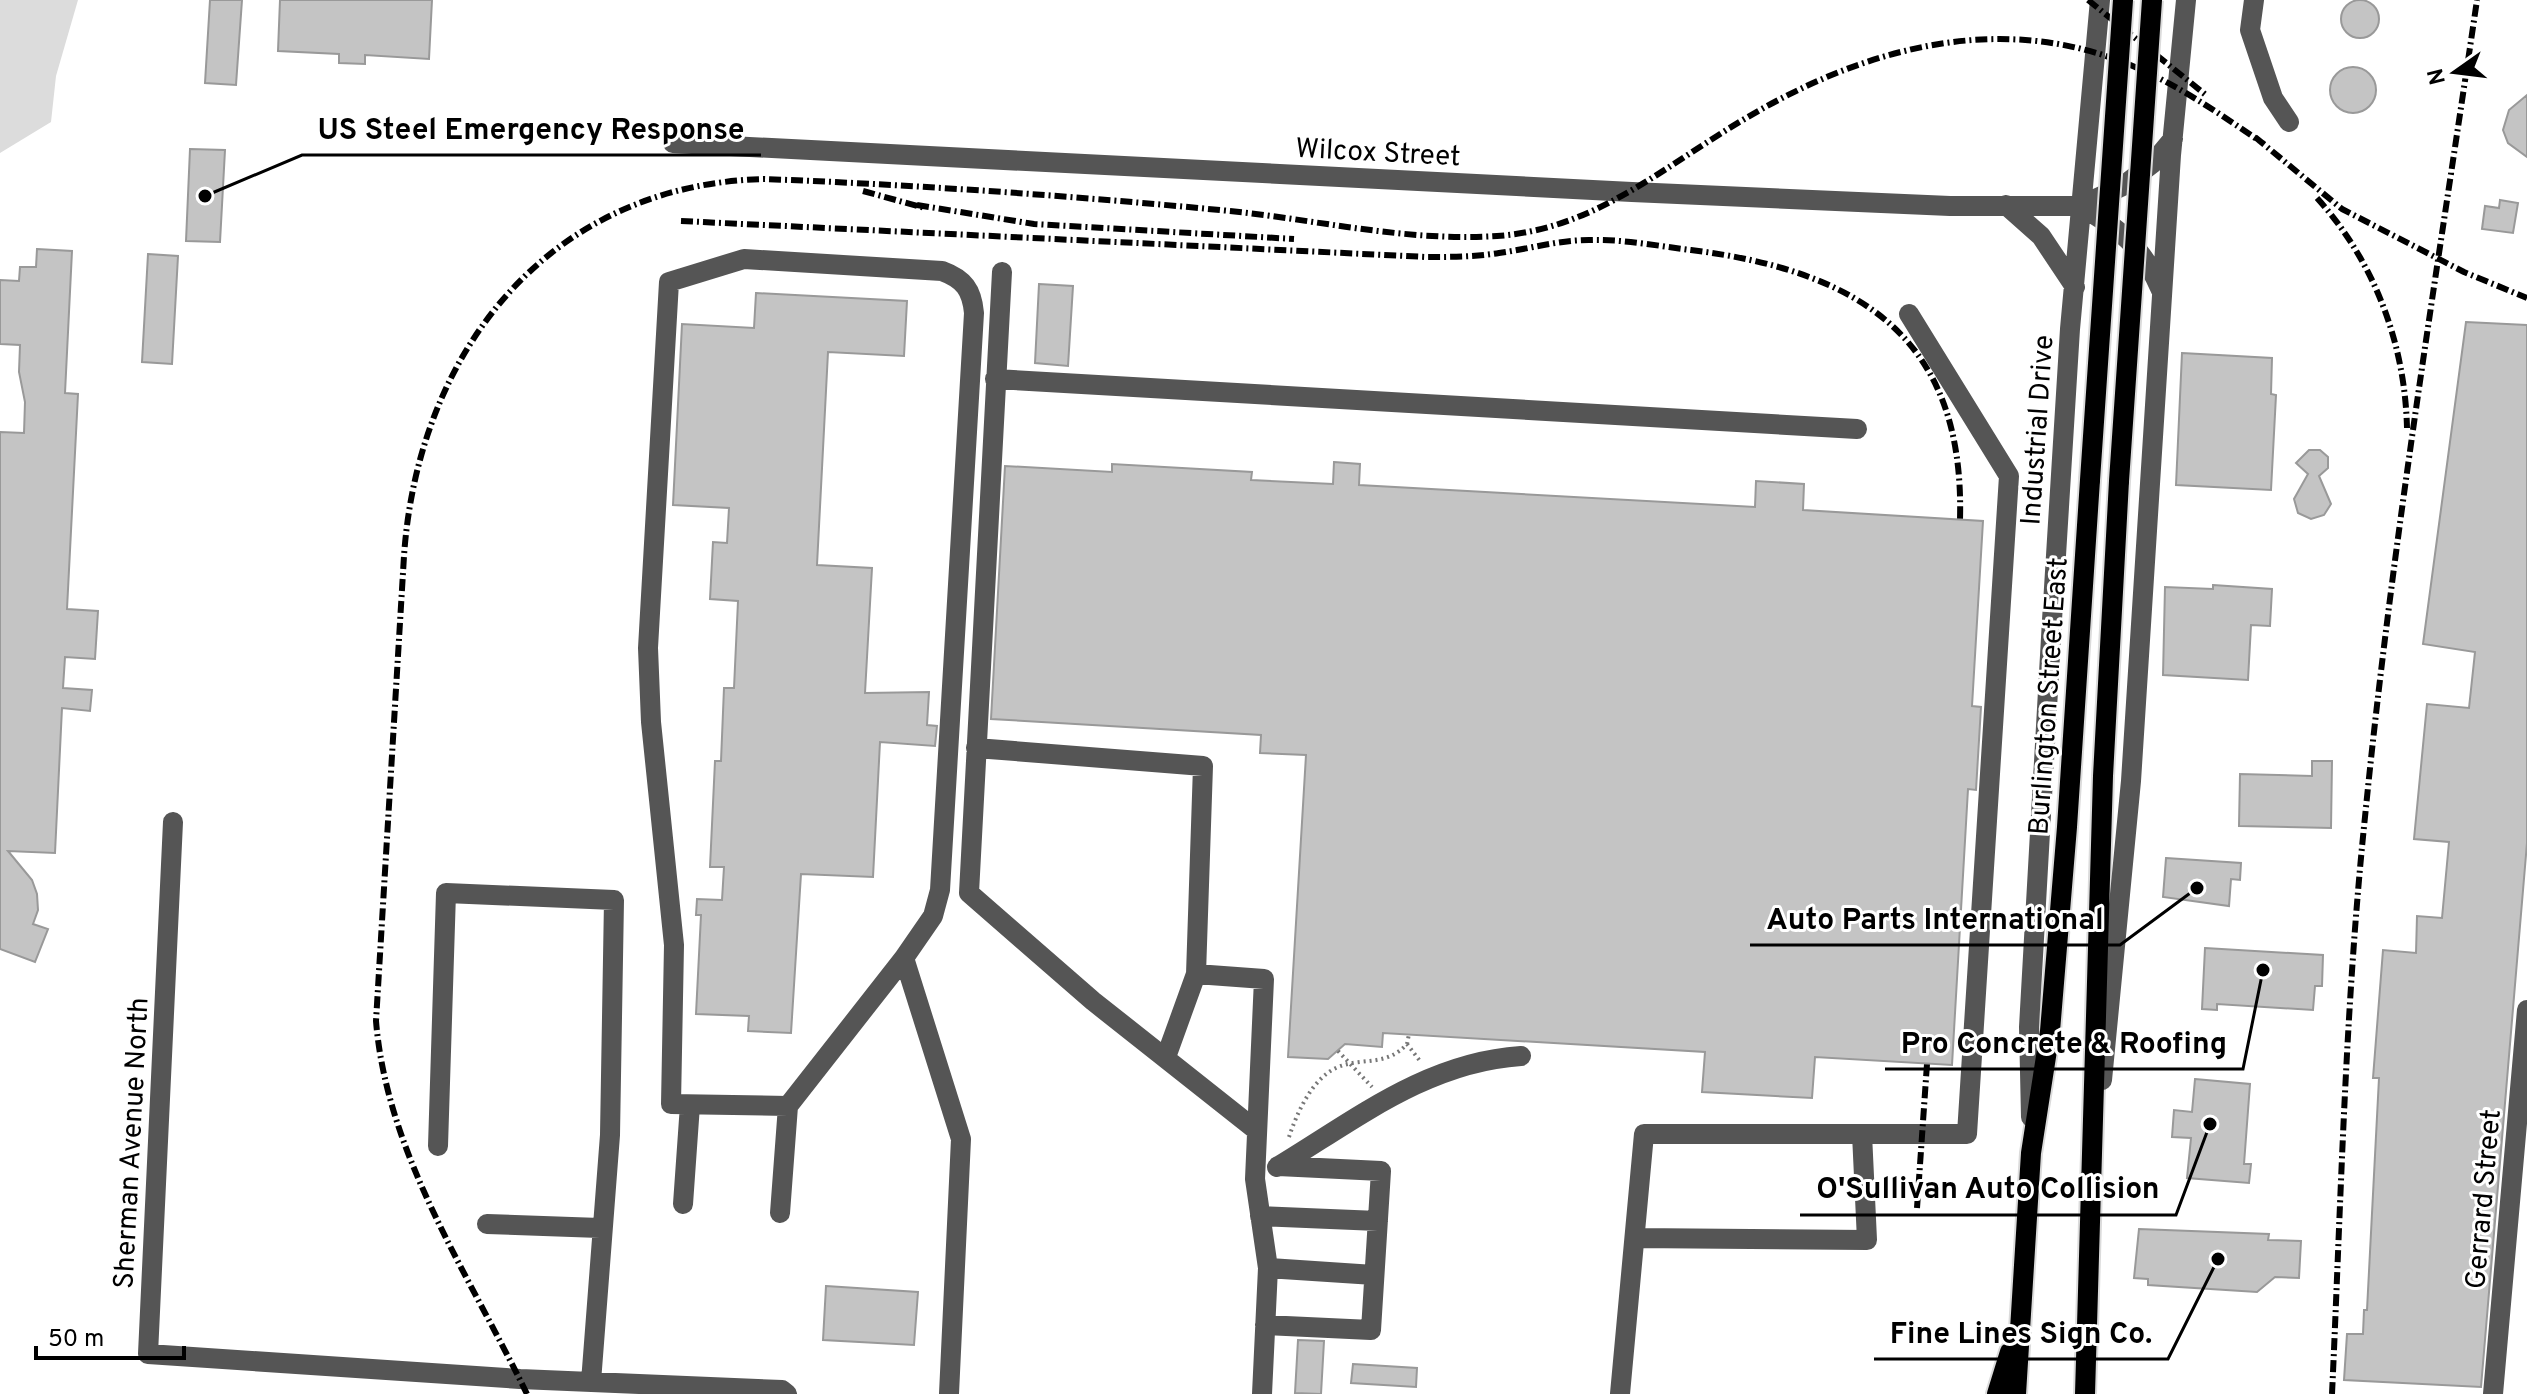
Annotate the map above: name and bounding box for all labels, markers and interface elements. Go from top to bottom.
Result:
north arrow [2415,32,2495,112]
text: N [2423,65,2453,87]
callout: US Steel Emergency Response [302,101,761,155]
text: US Steel Emergency Response [317,113,745,150]
street label: Wilcox Street [1294,132,1461,176]
street label: Industrial Drive [2014,334,2064,527]
street label: Burlington Street East [2022,556,2078,836]
callout: Auto Parts International [1750,891,2120,945]
text: Auto Parts International [1766,903,2104,940]
street label: Sherman Avenue North [107,996,159,1290]
callout: Pro Concrete & Roofing [1885,1015,2243,1069]
text: Pro Concrete & Roofing [1901,1027,2227,1064]
street label: Gerrard Street [2459,1108,2511,1291]
callout: O'Sullivan Auto Collision [1800,1161,2176,1215]
text: O'Sullivan Auto Collision [1816,1172,2160,1209]
callout: Fine Lines Sign Co. [1874,1305,2168,1359]
scale bar [36,1310,184,1360]
text: Fine Lines Sign Co. [1890,1317,2152,1354]
text: 50 m [48,1325,104,1355]

